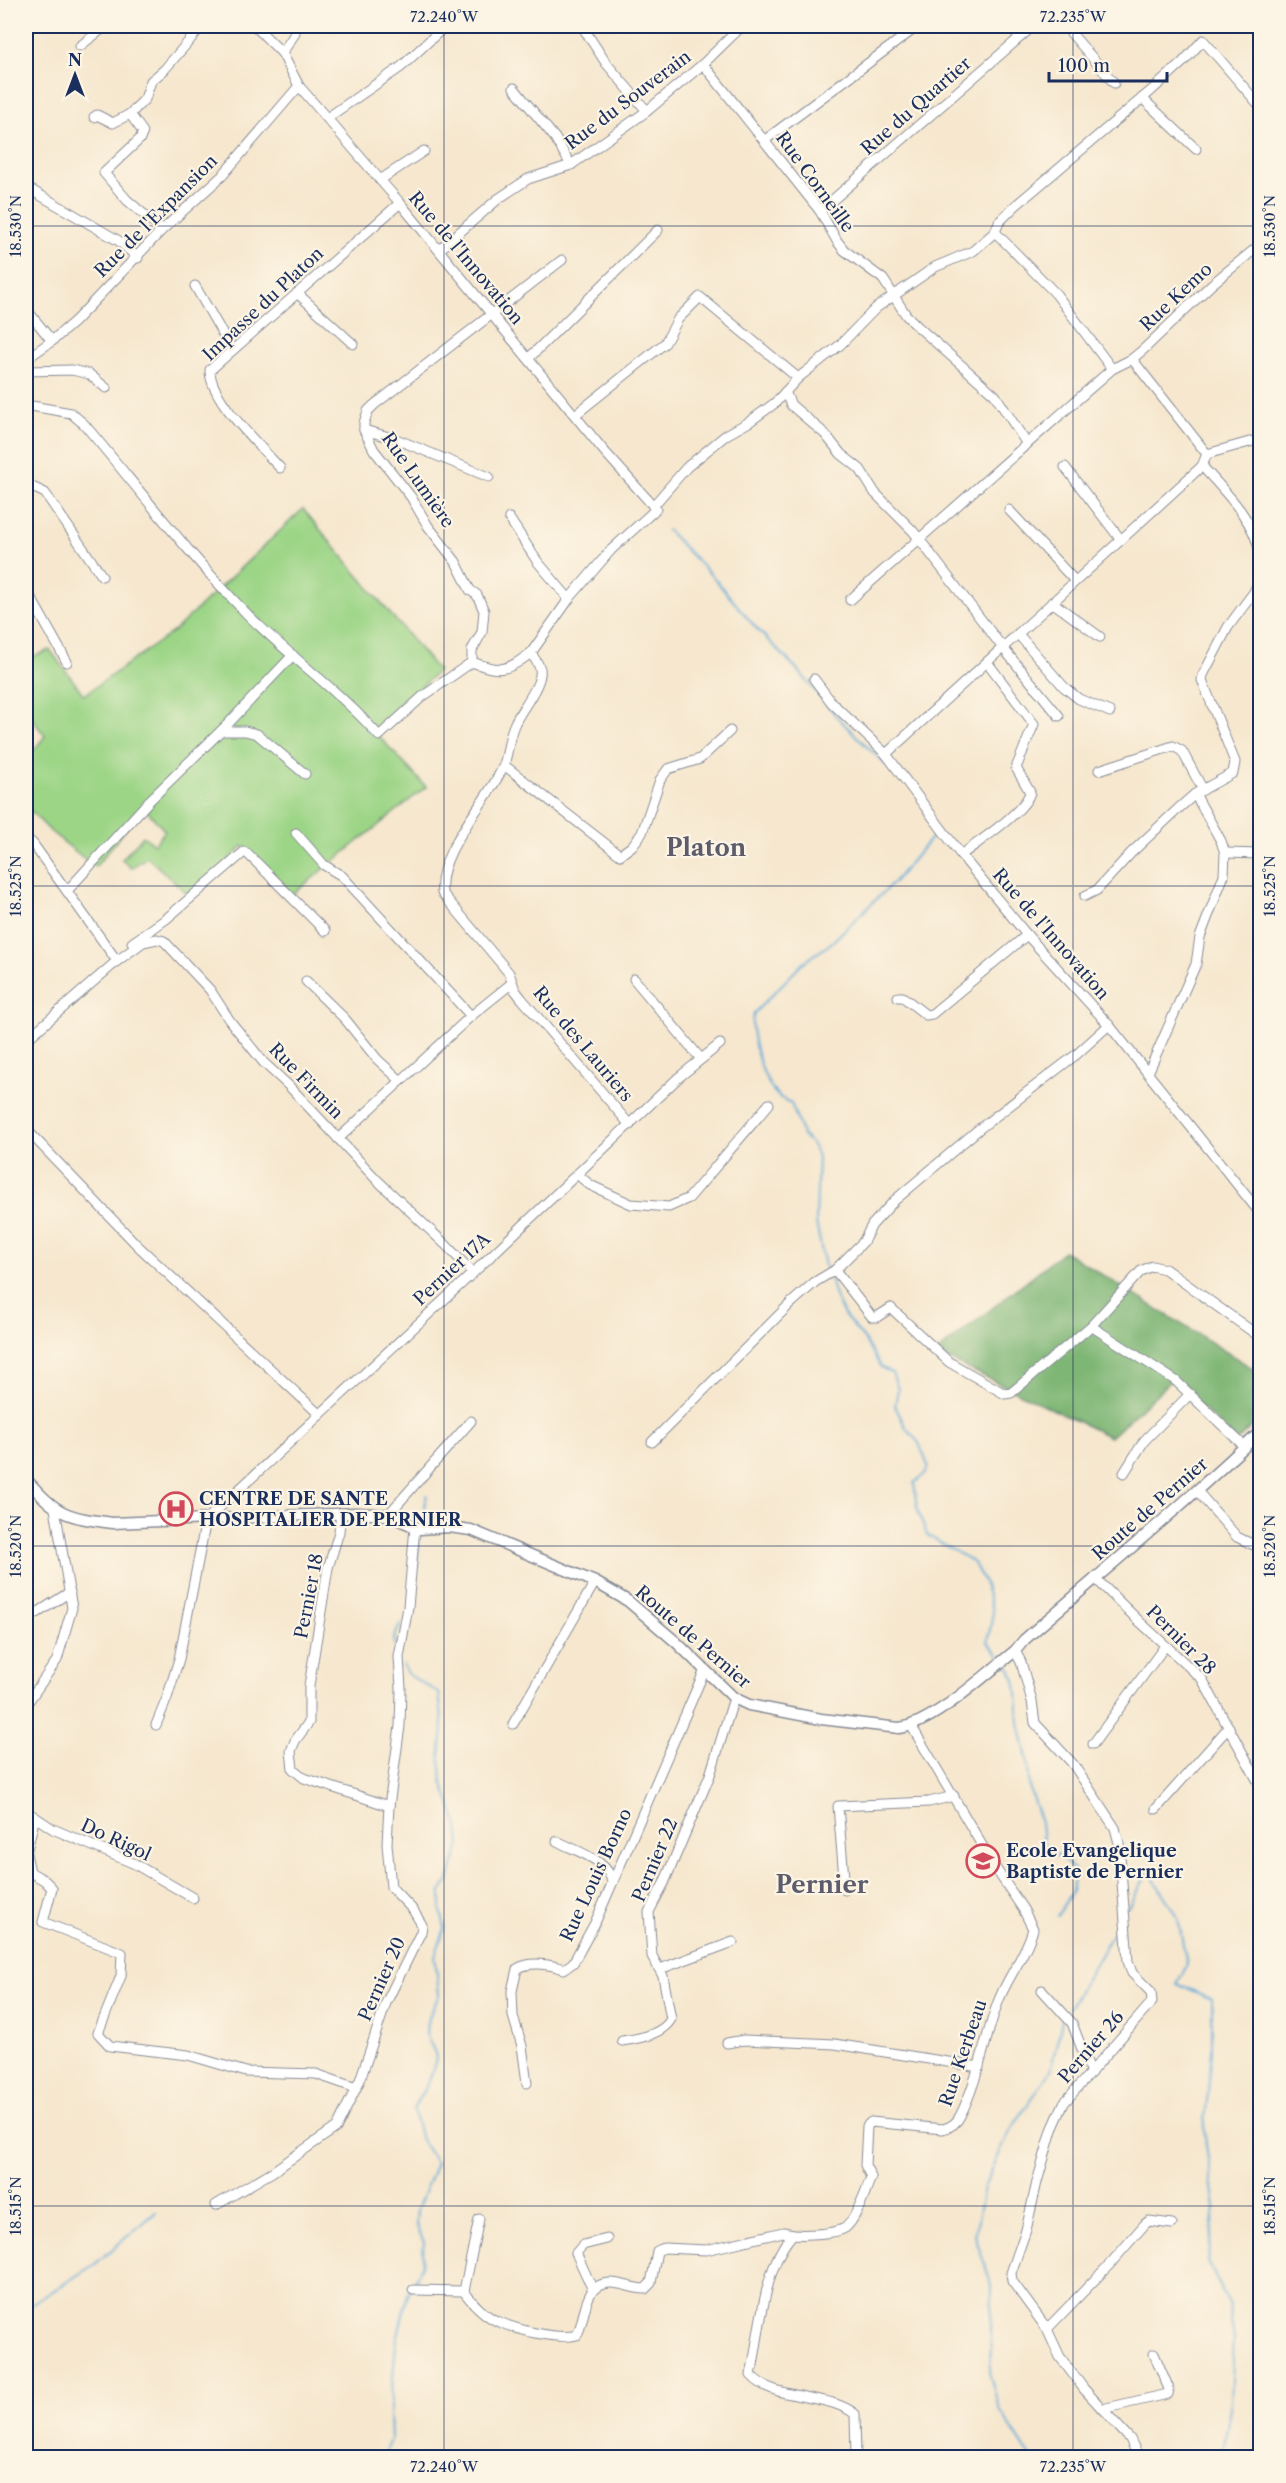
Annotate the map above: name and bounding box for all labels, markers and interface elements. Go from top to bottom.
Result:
text: 72.240°W [410,7,479,26]
text: 72.235°W [1040,7,1107,26]
north arrow [45,45,105,105]
scale bar [1049,45,1168,83]
street label: Rue du Souverain [561,46,695,154]
text: N [68,50,82,70]
street label: Rue du Quartier [856,52,976,160]
text: 100 m [1058,55,1110,77]
street label: Rue Corneille [771,127,859,237]
street label: Rue de l'Expansion [90,150,222,282]
street label: Rue de l'Innovation [404,187,528,329]
text: 18.530°N [6,195,25,257]
text: 18.530°N [1260,195,1279,257]
street label: Impasse du Platon [198,242,328,366]
street label: Rue Kemo [1135,258,1217,336]
street label: Rue Lumière [377,428,459,532]
district label: Platon [666,833,747,862]
text: 18.525°N [6,855,25,917]
text: 18.525°N [1260,855,1279,917]
street label: Rue de l'Innovation [988,864,1114,1004]
street label: Rue des Lauriers [528,982,638,1106]
street label: Rue Firmin [264,1038,348,1124]
street label: Pernier 17A [409,1227,495,1310]
street label: Route de Pernier [1088,1453,1213,1565]
place label: CENTRE DE SANTE HOSPITALIER DE PERNIER [199,1488,463,1531]
hospital icon: CENTRE DE SANTE HOSPITALIER DE PERNIER [158,1491,194,1527]
text: 18.520°N [6,1515,25,1577]
text: 18.520°N [1260,1515,1279,1577]
street label: Pernier 18 [290,1552,328,1640]
street label: Route de Pernier [631,1581,756,1693]
street label: Pernier 28 [1142,1601,1220,1679]
street label: Rue Louis Borno [555,1805,637,1945]
street label: Do Rigol [77,1814,155,1866]
street label: Pernier 22 [628,1815,682,1905]
place label: Ecole Evangelique Baptiste de Pernier [1006,1840,1183,1883]
school or university icon: Ecole Evangelique Baptiste de Pernier [965,1843,1001,1879]
district label: Pernier [775,1870,869,1899]
street label: Pernier 20 [354,1934,410,2024]
street label: Rue Kerbeau [934,1997,992,2109]
street label: Pernier 26 [1054,2006,1128,2088]
text: 18.515°N [6,2176,25,2236]
text: 18.515°N [1260,2176,1279,2236]
text: 72.240°W [410,2457,479,2476]
text: 72.235°W [1040,2457,1107,2476]

